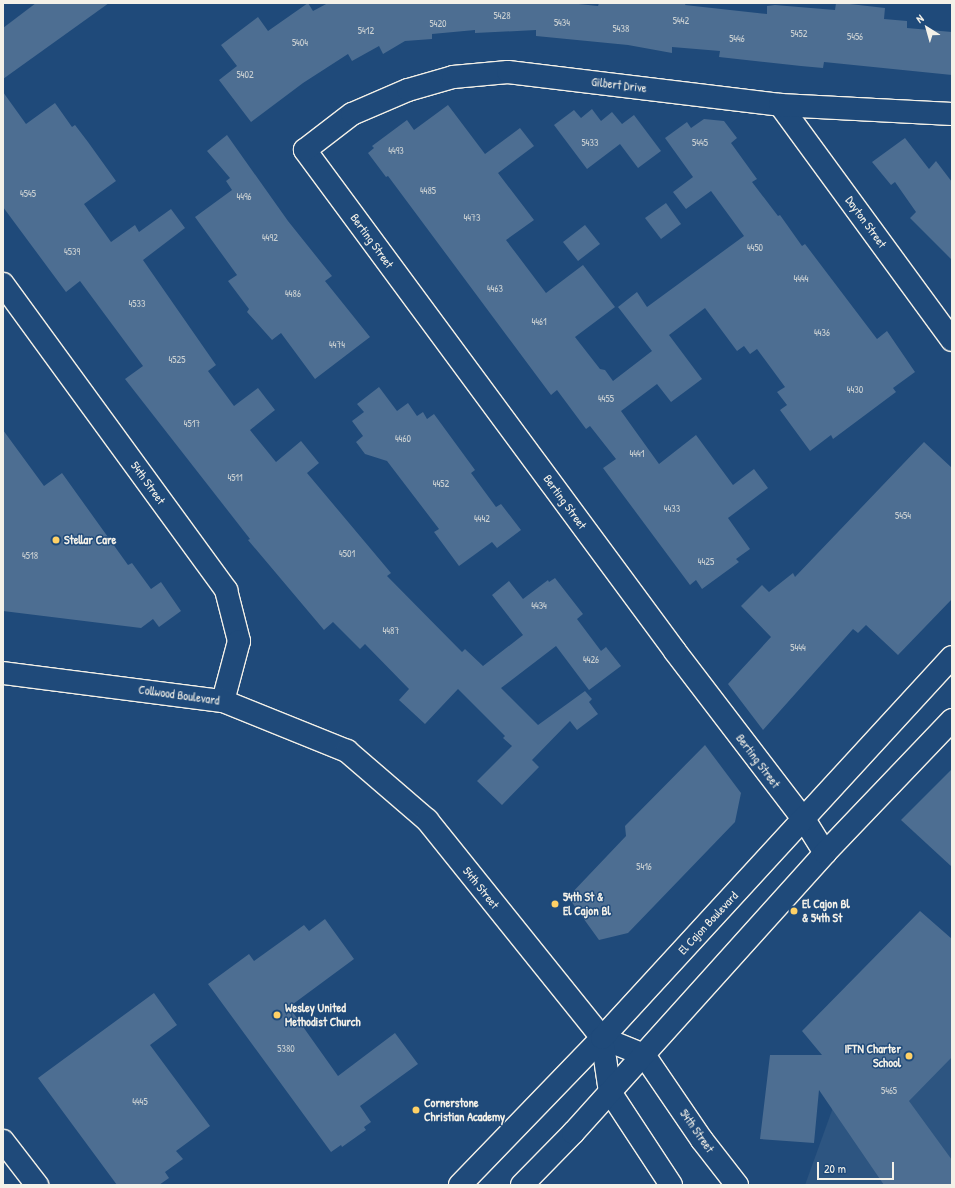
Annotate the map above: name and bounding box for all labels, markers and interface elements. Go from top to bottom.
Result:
north arrow [907,8,947,48]
house number: 5428 [494,10,510,22]
text: N [913,11,926,26]
house number: 5442 [673,15,689,27]
house number: 5434 [554,17,570,29]
house number: 5420 [429,18,447,30]
house number: 5438 [613,23,629,35]
house number: 5412 [358,25,374,37]
house number: 5452 [791,28,807,40]
house number: 5456 [847,31,863,43]
house number: 5446 [729,33,745,45]
house number: 5404 [292,37,308,49]
house number: 5402 [236,69,254,81]
street label: Gilbert Drive [591,74,647,96]
house number: 5433 [582,137,598,149]
house number: 5445 [692,137,708,149]
house number: 4493 [388,145,404,157]
house number: 4485 [420,185,436,197]
house number: 4545 [20,188,36,200]
house number: 4496 [236,191,252,203]
street label: Dayton Street [842,193,890,251]
street label: Berting Street [347,211,397,271]
house number: 4473 [464,212,480,224]
house number: 4492 [262,232,278,244]
house number: 4450 [747,242,763,254]
house number: 4539 [64,246,80,258]
house number: 4444 [794,273,808,285]
house number: 4463 [487,283,503,295]
house number: 4486 [285,288,301,300]
house number: 4533 [129,298,145,310]
house number: 4461 [531,316,547,328]
house number: 4436 [814,327,830,339]
house number: 4474 [329,339,345,351]
house number: 4525 [169,354,185,366]
house number: 4430 [847,384,863,396]
house number: 4455 [598,393,614,405]
house number: 4517 [184,418,200,430]
house number: 4460 [395,433,411,445]
house number: 4441 [630,448,644,460]
street label: 54th Street [128,459,168,507]
house number: 4511 [227,472,243,484]
street label: Berting Street [540,472,590,532]
house number: 4452 [433,478,449,490]
house number: 4433 [664,503,680,515]
house number: 5454 [895,510,911,522]
house number: 4442 [474,513,490,525]
place label: Stellar Care [64,533,116,547]
marker: Stellar Care [51,535,61,545]
house number: 4501 [339,548,355,560]
house number: 4518 [22,550,38,562]
house number: 4425 [698,556,714,568]
house number: 4434 [531,600,547,612]
house number: 4487 [383,625,399,637]
house number: 5444 [790,642,806,654]
house number: 4426 [583,654,599,666]
street label: Collwood Boulevard [138,682,220,708]
street label: Berting Street [733,731,783,791]
house number: 5416 [636,861,652,873]
street label: 54th Street [460,864,502,912]
street label: El Cajon Boulevard [675,889,741,957]
place label: 54th St & El Cajon Bl [563,890,611,918]
place label: El Cajon Bl & 54th St [802,897,850,925]
marker: 54th St & El Cajon Bl [550,899,560,909]
marker: El Cajon Bl & 54th St [789,906,799,916]
place label: Wesley United Methodist Church [285,1001,361,1029]
marker: Wesley United Methodist Church [272,1010,282,1020]
place label: IFTN Charter School [844,1042,901,1070]
house number: 5380 [277,1043,295,1055]
marker: IFTN Charter School [904,1051,914,1061]
house number: 5465 [881,1085,897,1097]
house number: 4445 [132,1096,148,1108]
place label: Cornerstone Christian Academy [424,1096,505,1124]
marker: Cornerstone Christian Academy [411,1105,421,1115]
street label: 54th Street [677,1107,717,1155]
scale bar [819,1154,896,1180]
text: 20 m [824,1160,846,1177]

